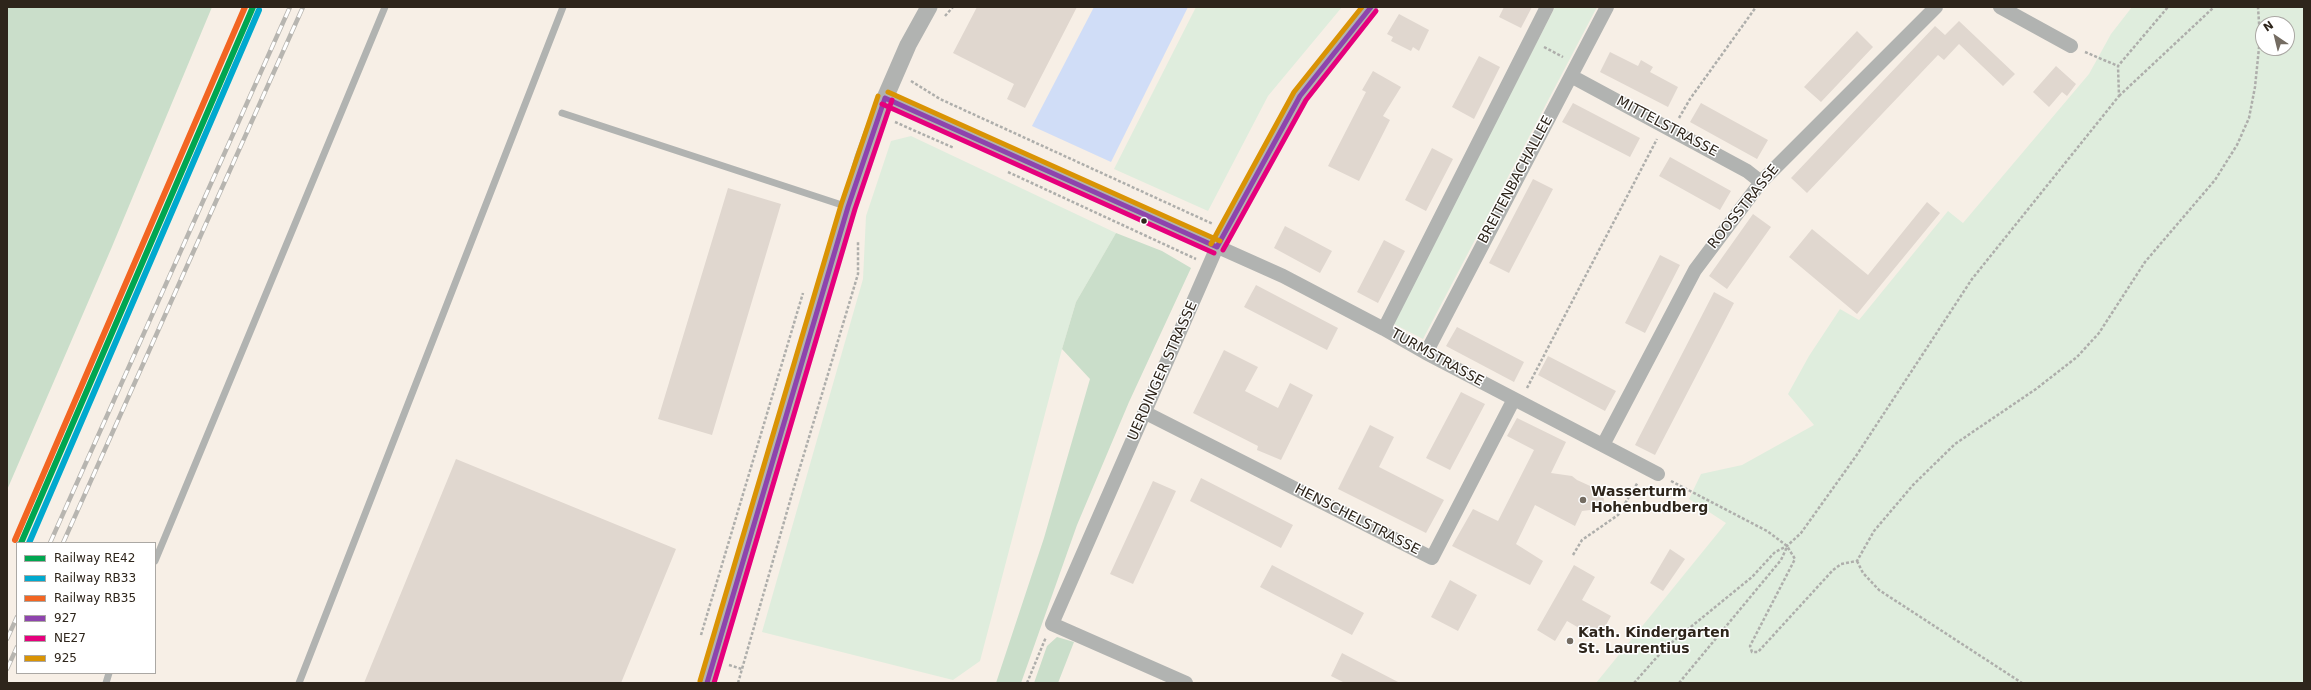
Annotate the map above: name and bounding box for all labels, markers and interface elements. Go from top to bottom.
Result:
north arrow [2255,16,2295,56]
text: N [2261,19,2276,35]
street label: MITTELSTRASSE [1613,93,1721,161]
street label: BREITENBACHALLEE [1475,113,1557,247]
street label: ROOSSTRASSE [1705,162,1783,252]
unlabelled marker [1139,216,1149,226]
street label: UERDINGER STRASSE [1125,299,1201,443]
street label: TURMSTRASSE [1388,326,1486,390]
street label: HENSCHELSTRASSE [1291,481,1423,559]
place label: Wasserturm Hohenbudberg [1591,484,1708,516]
marker: Wasserturm Hohenbudberg [1578,495,1588,505]
legend [16,542,156,674]
text: Railway RE42 [54,551,135,565]
text: Railway RB33 [54,571,136,585]
text: Railway RB35 [54,591,136,605]
text: 927 [54,611,77,625]
place label: Kath. Kindergarten St. Laurentius [1578,625,1730,658]
text: NE27 [54,631,86,645]
marker: Kath. Kindergarten St. Laurentius [1565,636,1575,646]
text: 925 [54,651,77,665]

